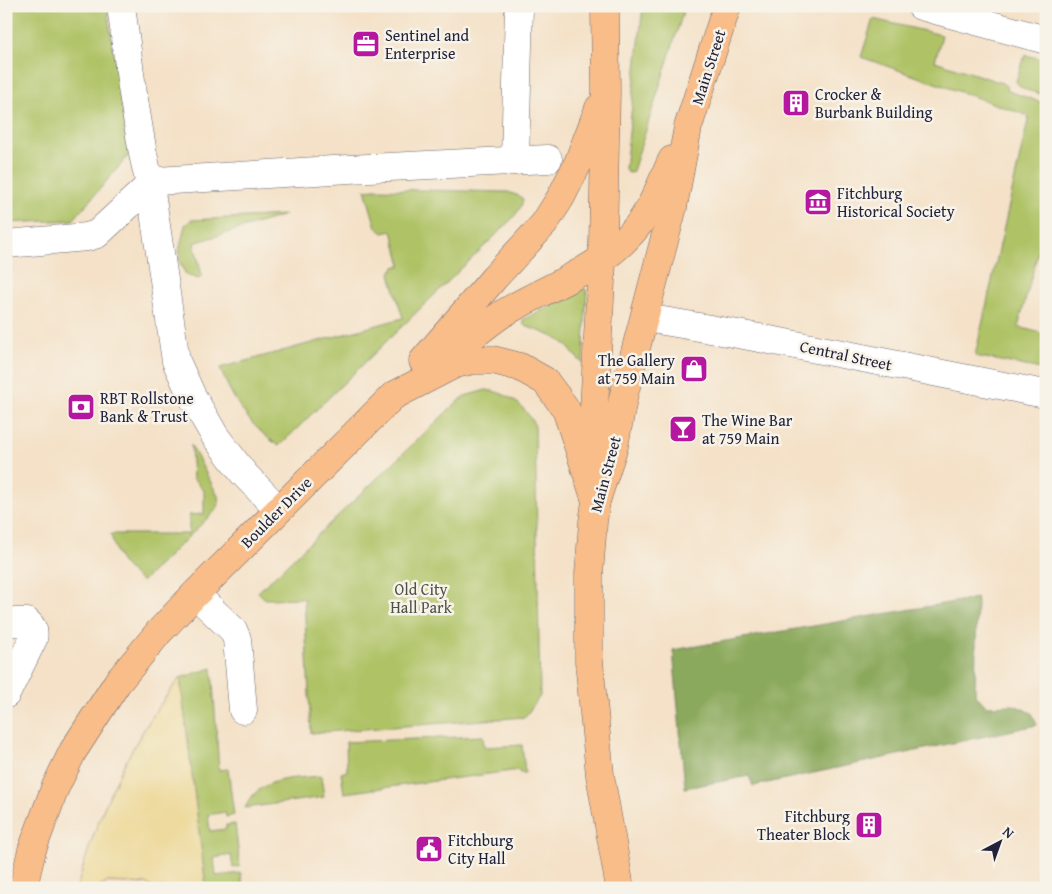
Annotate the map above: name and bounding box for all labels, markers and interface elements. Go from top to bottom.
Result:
place label: Sentinel and Enterprise [385,23,470,65]
street label: Main Street [685,26,732,108]
office icon: Sentinel and Enterprise [351,29,381,59]
place label: Crocker & Burbank Building [815,82,933,124]
building icon: Crocker & Burbank Building [781,88,811,118]
place label: Fitchburg Historical Society [837,181,955,223]
museum icon: Fitchburg Historical Society [803,187,833,217]
street label: Central Street [798,334,894,377]
place label: The Gallery at 759 Main [597,348,675,390]
shop icon: The Gallery at 759 Main [679,354,709,384]
place label: RBT Rollstone Bank & Trust [100,386,194,428]
bank icon: RBT Rollstone Bank & Trust [66,392,96,422]
place label: The Wine Bar at 759 Main [702,408,793,450]
bar icon: The Wine Bar at 759 Main [668,414,698,444]
street label: Main Street [583,433,627,515]
street label: Boulder Drive [235,471,317,553]
park label: Old City Hall Park [390,577,453,619]
place label: Fitchburg Theater Block [757,804,851,846]
building icon: Fitchburg Theater Block [854,810,884,840]
north arrow [974,816,1024,866]
text: N [998,822,1019,843]
place label: Fitchburg City Hall [448,828,513,870]
public building icon: Fitchburg City Hall [414,834,444,864]

